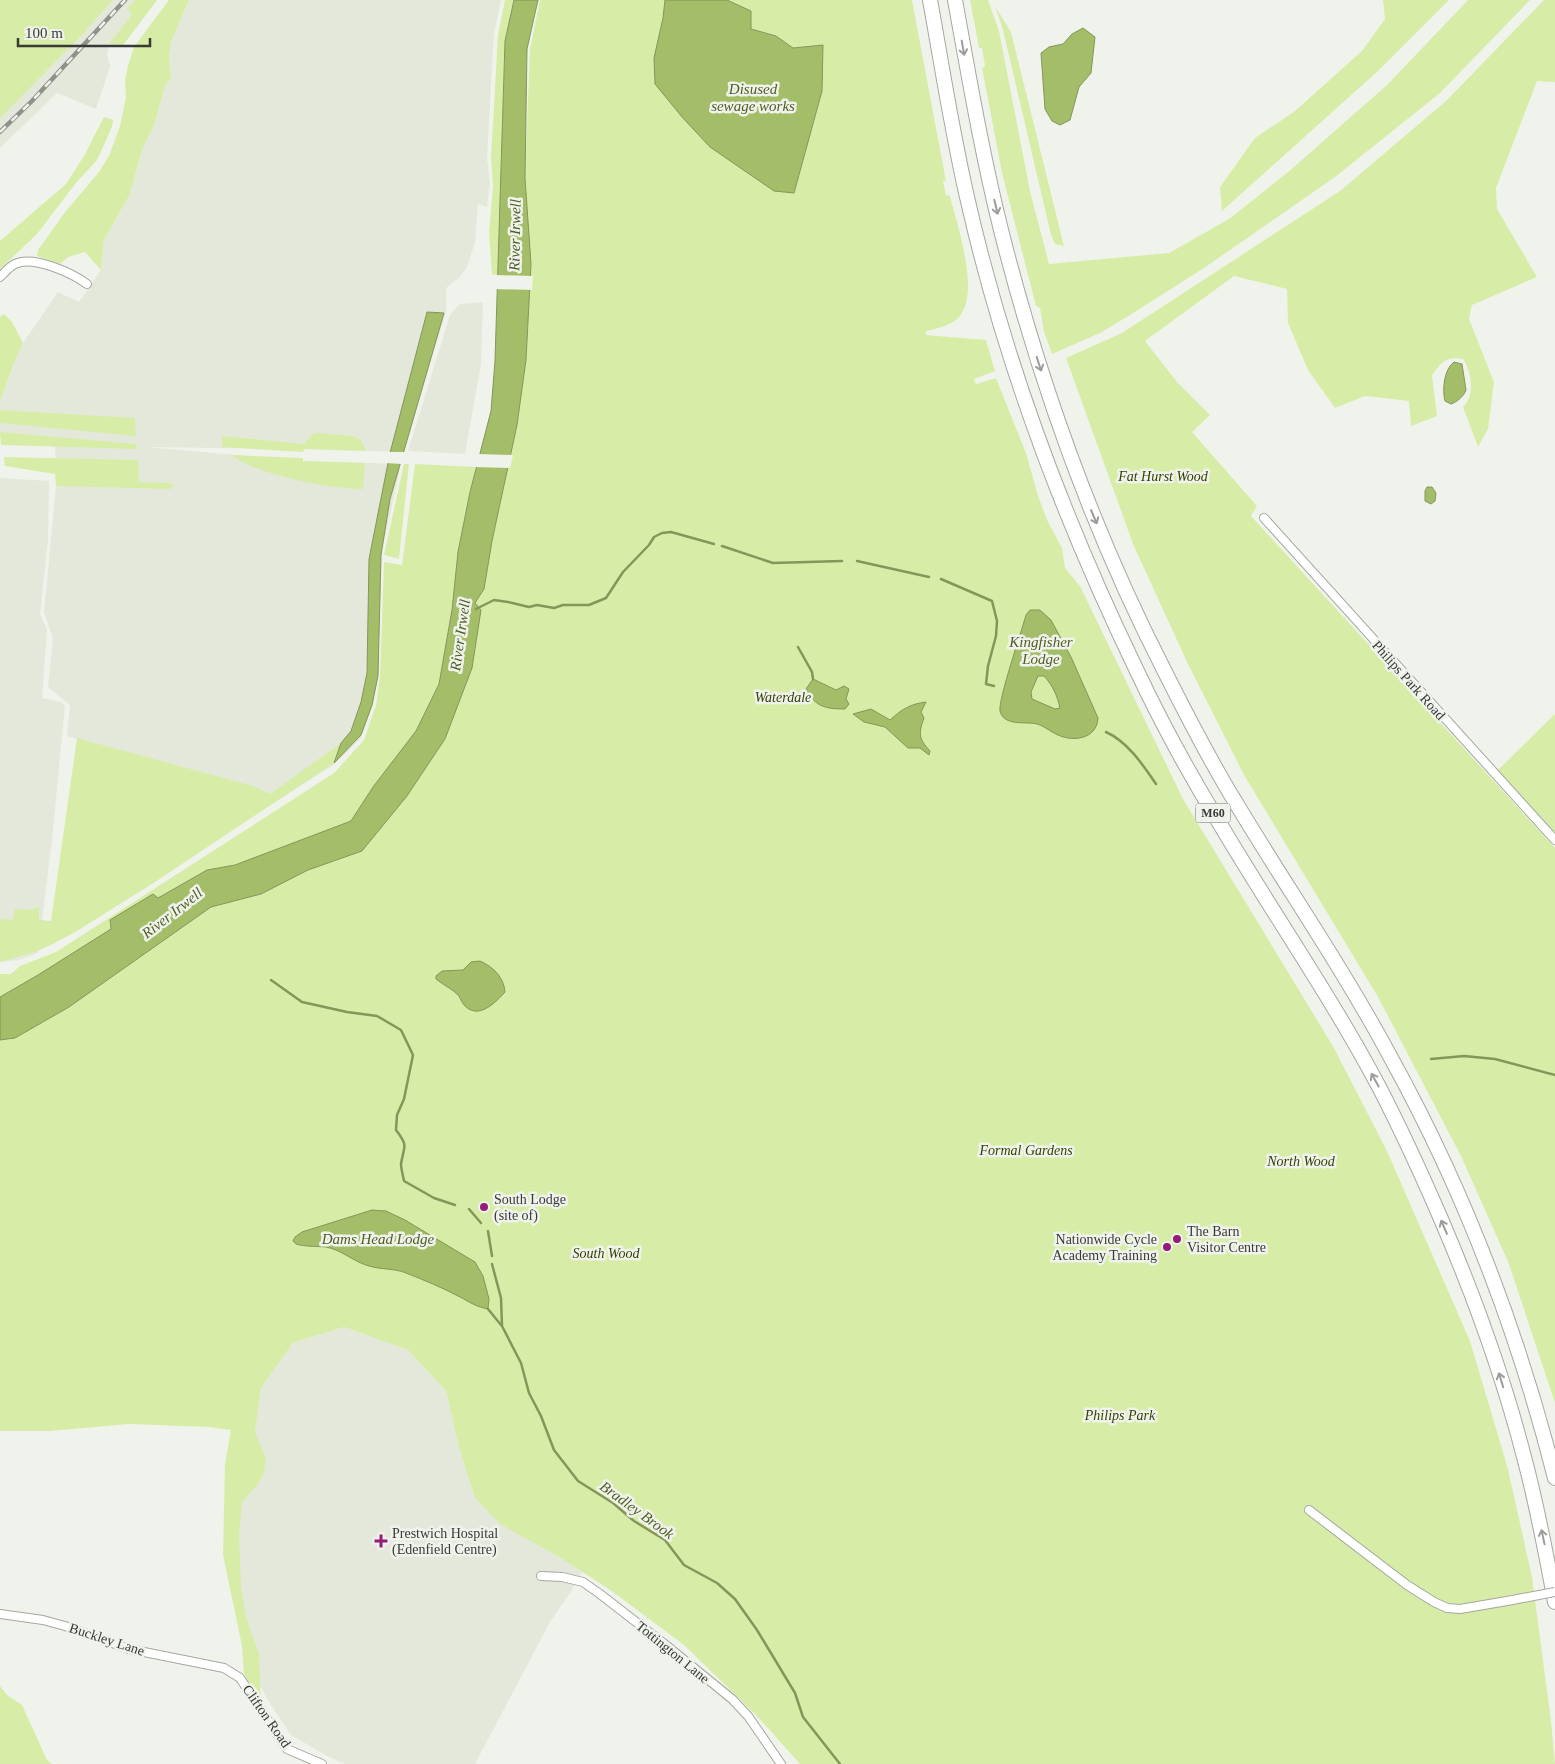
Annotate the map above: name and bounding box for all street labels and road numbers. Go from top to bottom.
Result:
street label: Philips Park Road [1369,638,1448,723]
road number: M60 [1196,804,1230,822]
street label: Tottington Lane [633,1618,712,1686]
street label: Buckley Lane [67,1620,146,1659]
street label: Clifton Road [240,1682,294,1750]

